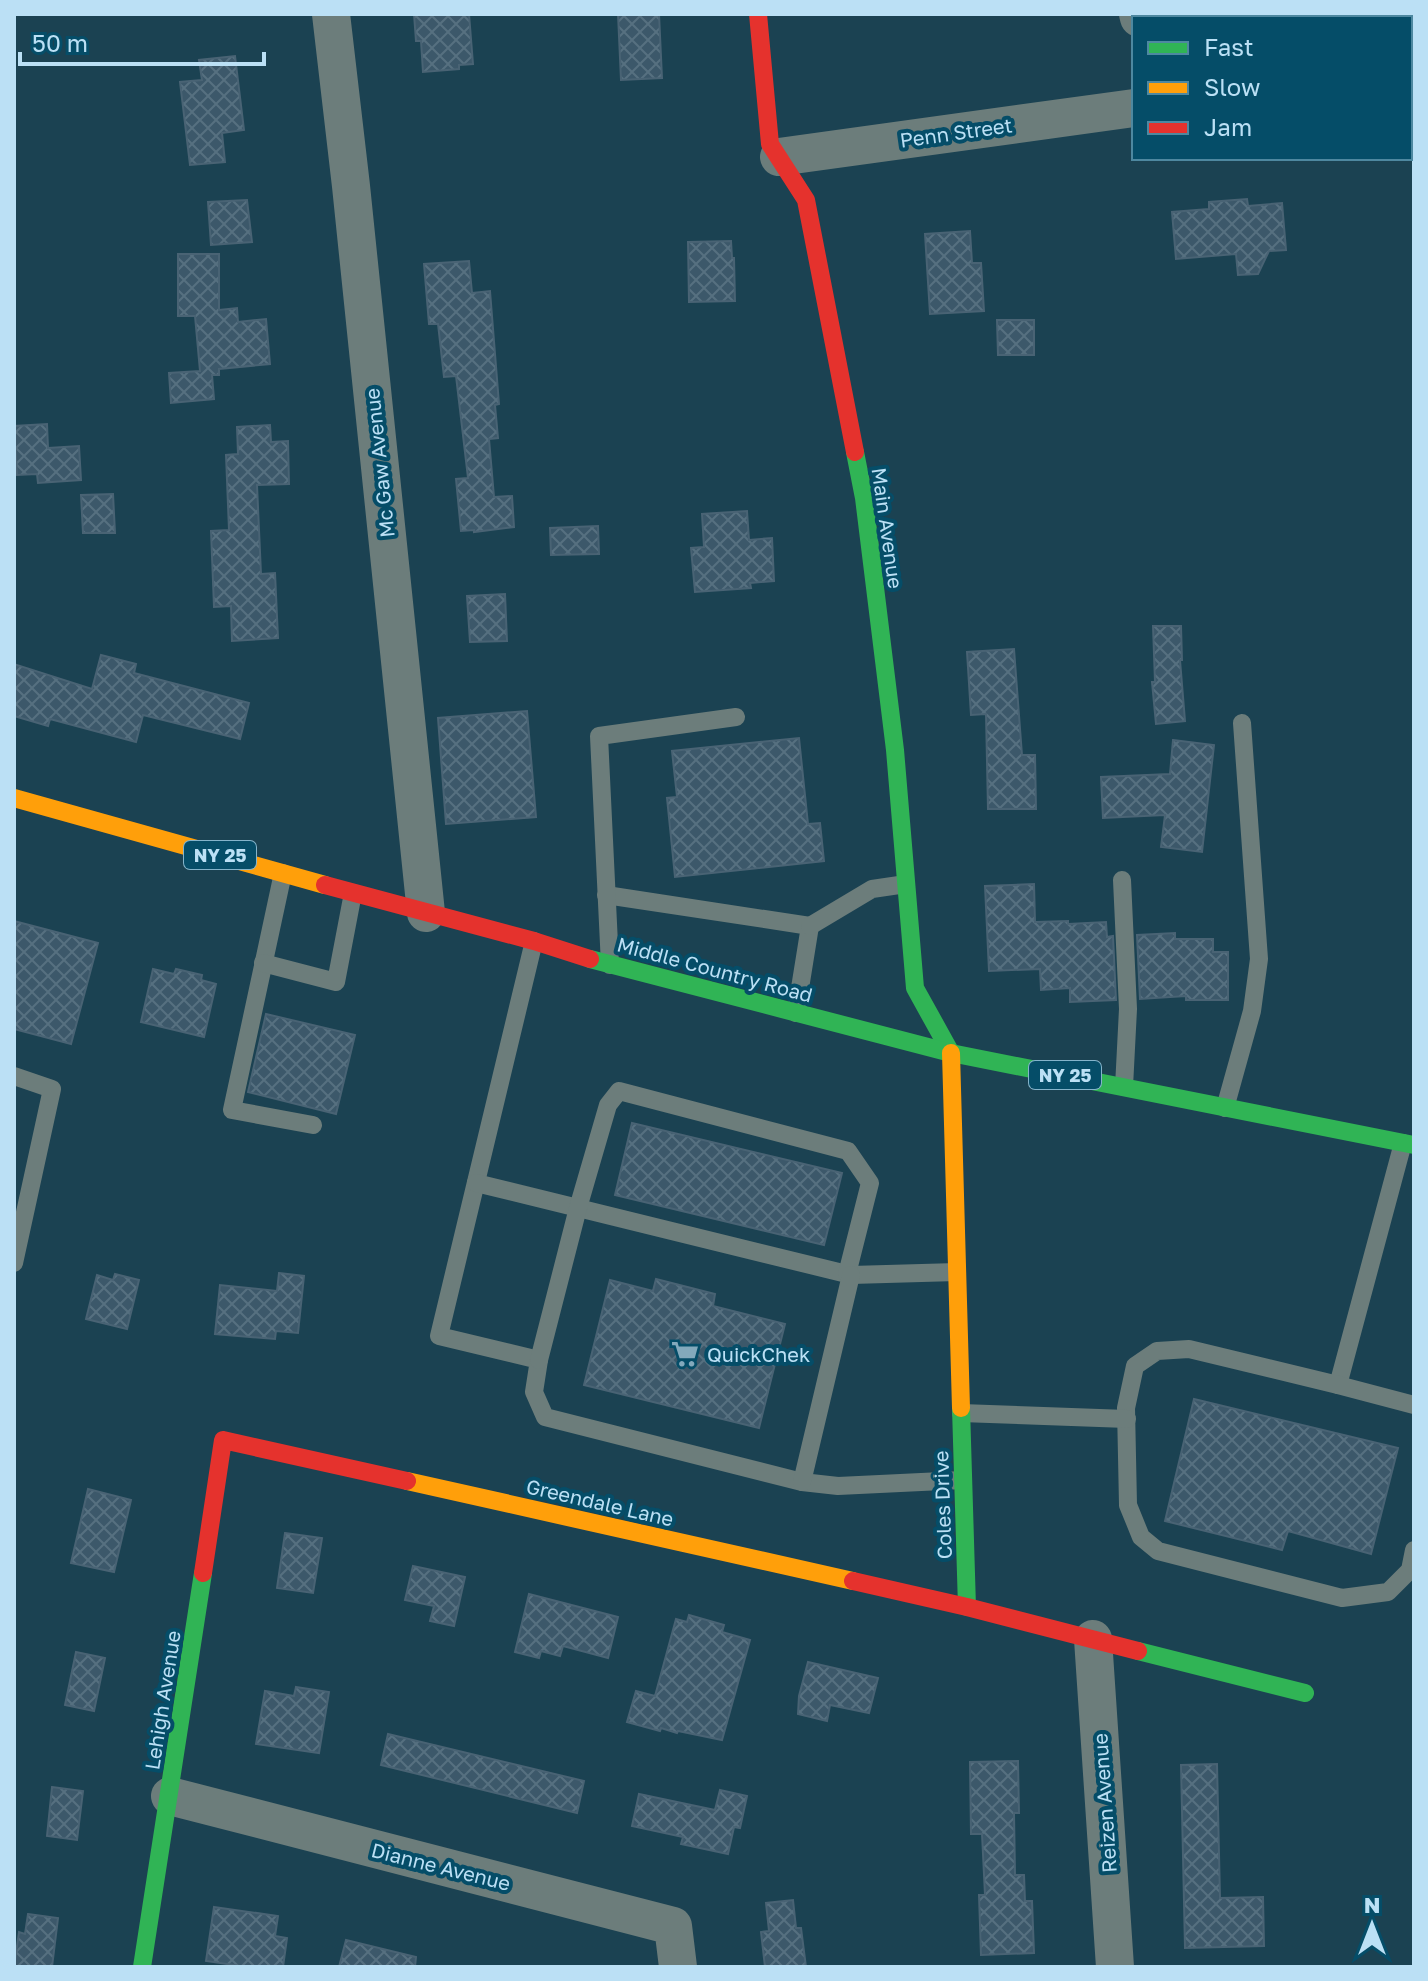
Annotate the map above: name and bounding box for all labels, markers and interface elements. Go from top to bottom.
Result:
scale bar [20,16,264,66]
legend [1132,16,1412,160]
text: 50 m [32,28,88,57]
text: Fast [1204,32,1254,61]
text: Slow [1204,72,1260,101]
street label: Penn Street [898,112,1014,152]
text: Jam [1204,112,1252,141]
street label: Mc Gaw Avenue [359,387,399,539]
street label: Main Avenue [868,466,908,590]
road number: NY 25 [184,841,256,869]
street label: Middle Country Road [615,931,815,1007]
road number: NY 25 [1029,1061,1101,1089]
supermarket icon: QuickChek [670,1339,700,1369]
place label: QuickChek [707,1342,810,1366]
street label: Coles Drive [928,1450,956,1560]
street label: Greendale Lane [524,1473,676,1531]
street label: Lehigh Avenue [139,1629,185,1771]
street label: Reizen Avenue [1087,1732,1121,1874]
street label: Dianne Avenue [369,1837,513,1895]
north arrow [1332,1885,1412,1965]
text: N [1364,1891,1380,1918]

